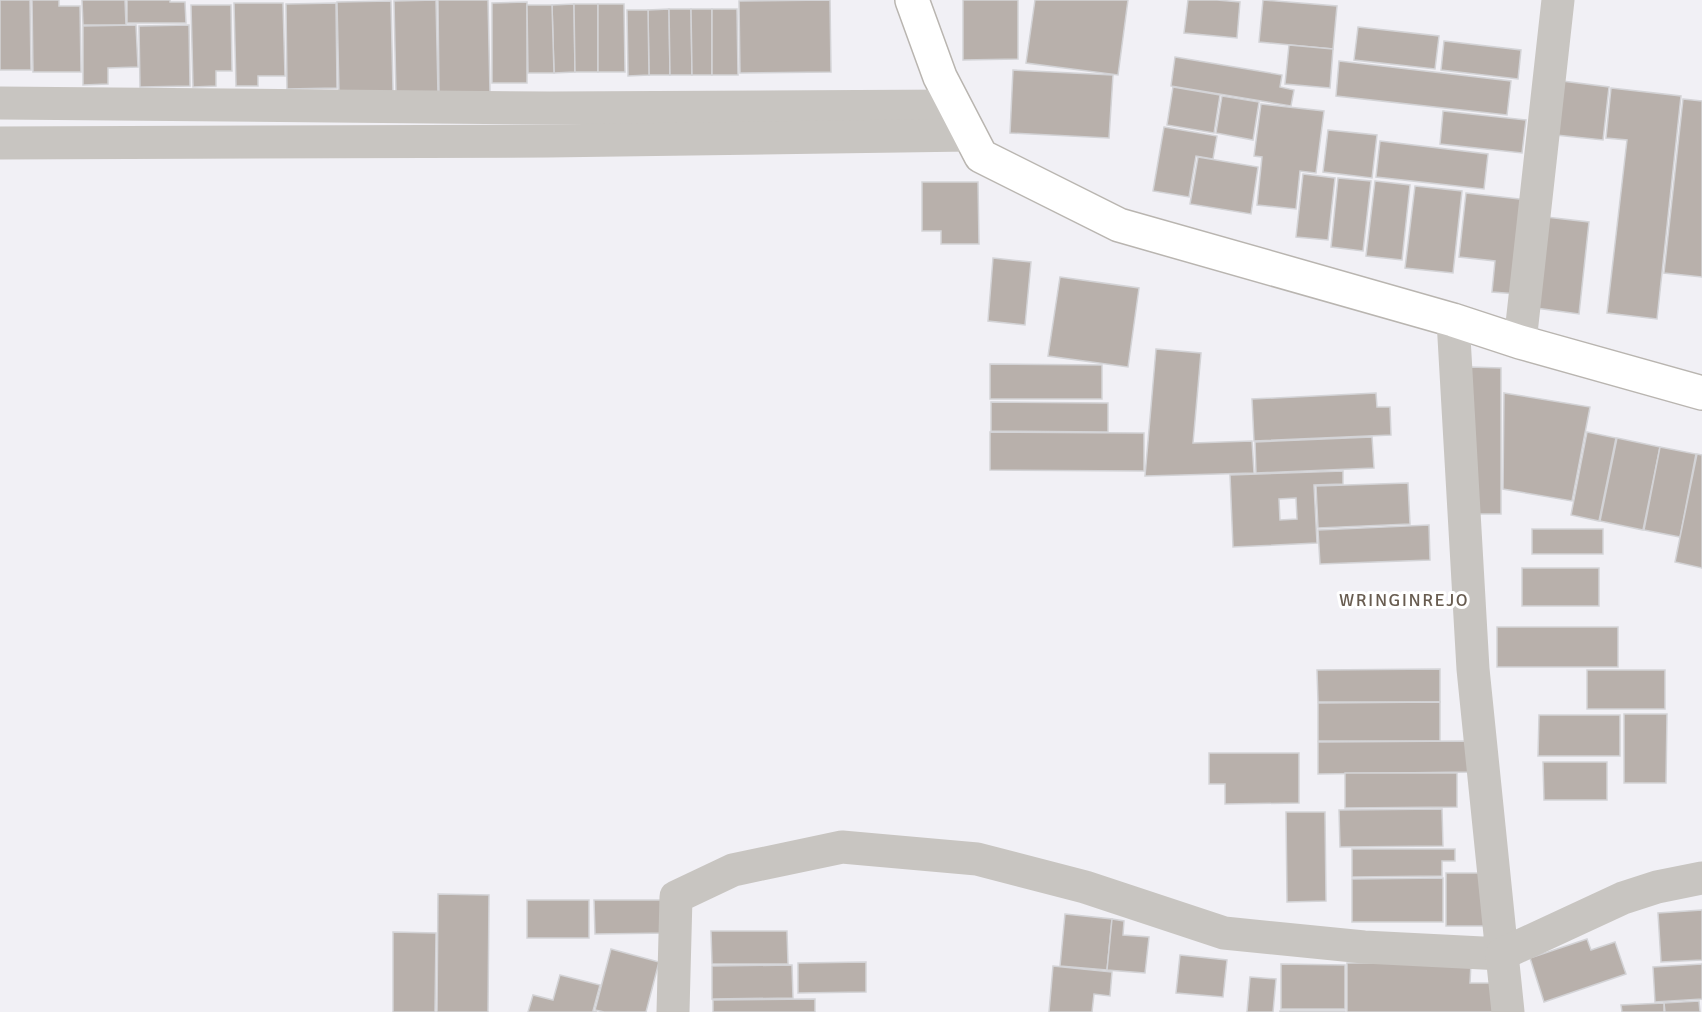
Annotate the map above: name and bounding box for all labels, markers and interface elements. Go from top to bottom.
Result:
district label: WRINGINREJO [1339,589,1469,611]

